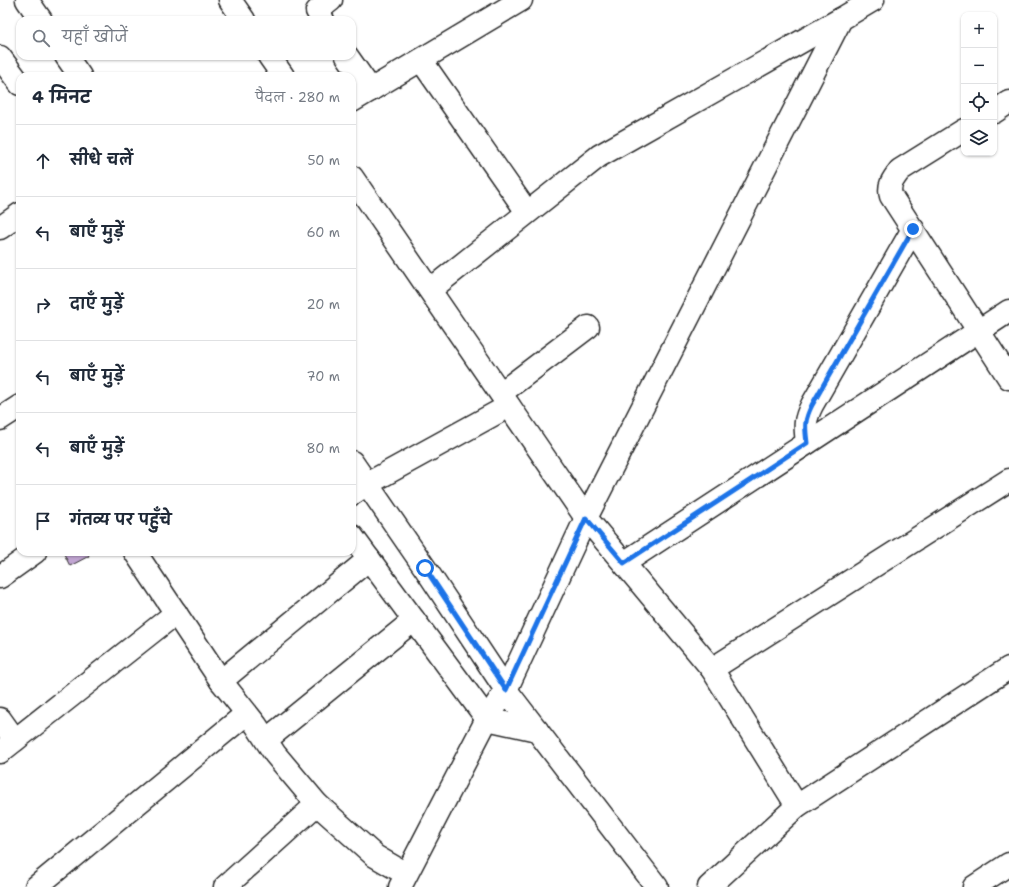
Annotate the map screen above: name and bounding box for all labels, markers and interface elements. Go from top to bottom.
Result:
map controls [961,12,997,156]
button: + [961,12,997,48]
search box [16,16,356,60]
icon: search [30,27,52,49]
text: यहाँ खोजें [62,27,128,47]
button: − [961,48,997,84]
button: locate [961,84,997,120]
text: 4 मिनट [32,86,91,108]
text: पैदल · 280 m [255,89,340,106]
button: layers [961,120,997,156]
icon: ahead [32,150,54,172]
text: सीधे चलें [70,150,133,170]
text: 50 m [307,152,340,169]
route end [904,220,922,238]
icon: left [32,222,54,244]
text: बाएँ मुड़ें [70,222,124,242]
text: 60 m [307,224,340,241]
icon: right [32,294,54,316]
text: दाएँ मुड़ें [70,294,124,314]
text: 20 m [307,296,340,313]
icon: left [32,366,54,388]
text: बाएँ मुड़ें [70,366,124,386]
text: 70 m [306,368,340,385]
icon: left [32,438,54,460]
text: बाएँ मुड़ें [70,438,124,458]
text: 80 m [306,440,340,457]
icon: arrive [32,510,54,532]
text: गंतव्य पर पहुँचे [70,510,172,530]
route start [416,559,434,577]

